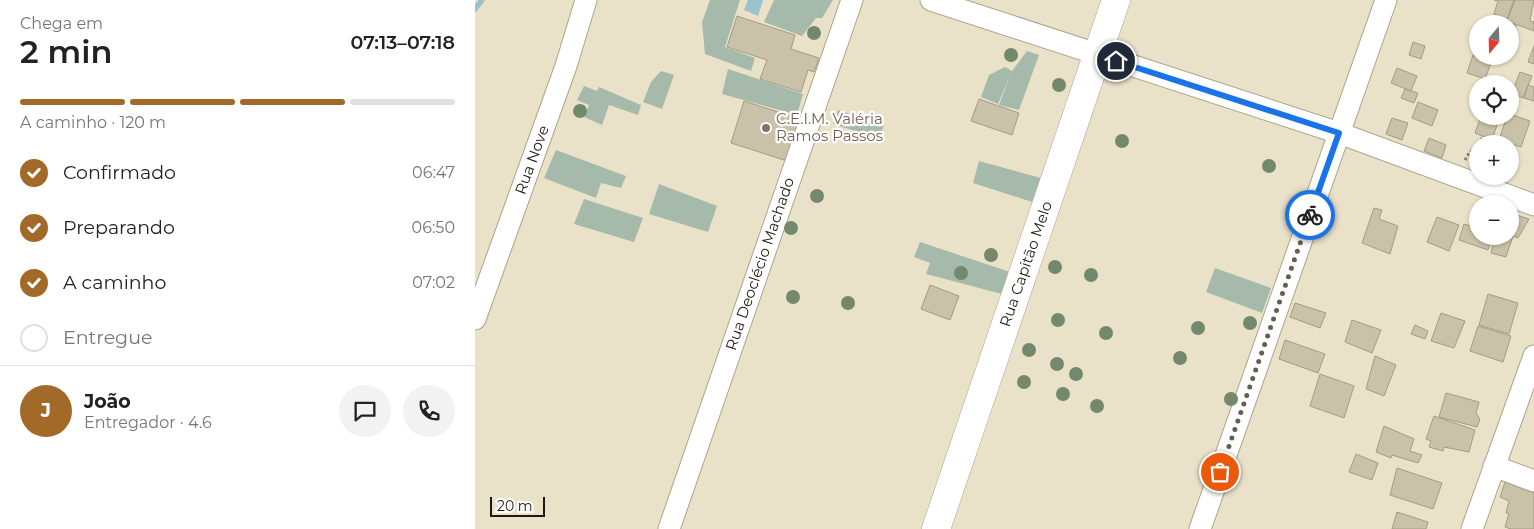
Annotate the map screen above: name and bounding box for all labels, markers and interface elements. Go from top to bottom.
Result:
text: Chega em [20,14,103,33]
north arrow [1469,15,1519,65]
map controls [1469,15,1519,245]
text: 07:13–07:18 [350,31,455,54]
text: 2 min [20,32,112,71]
pin [1095,40,1137,82]
icon: home [1102,47,1130,75]
button: locate [1469,75,1519,125]
place label: C.E.I.M. Valéria Ramos Passos [776,109,883,145]
text: A caminho · 120 m [20,113,166,132]
marker: C.E.I.M. Valéria Ramos Passos [760,122,772,134]
street label: Rua Nove [510,123,553,197]
button: + [1469,135,1519,185]
icon: check [20,159,48,187]
text: Confirmado [63,161,176,184]
text: 06:47 [412,163,455,182]
street label: Rua Deoclécio Machado [721,175,798,353]
courier [1285,190,1335,240]
button: − [1469,195,1519,245]
street label: Rua Capitão Melo [995,198,1056,329]
icon: bike [1296,201,1324,229]
icon: check [20,214,48,242]
text: Preparando [63,216,175,239]
text: 06:50 [412,218,455,237]
icon: check [20,269,48,297]
text: A caminho [63,271,166,294]
text: 07:02 [412,273,455,292]
text: Entregue [63,326,152,349]
button: chat [339,385,391,437]
button: phone [403,385,455,437]
text: João [84,390,131,413]
text: J [41,399,51,422]
text: Entregador · 4.6 [84,413,212,432]
pin [1199,451,1241,493]
icon: bag [1206,458,1234,486]
scale bar [490,494,545,517]
text: 20 m [497,497,533,515]

